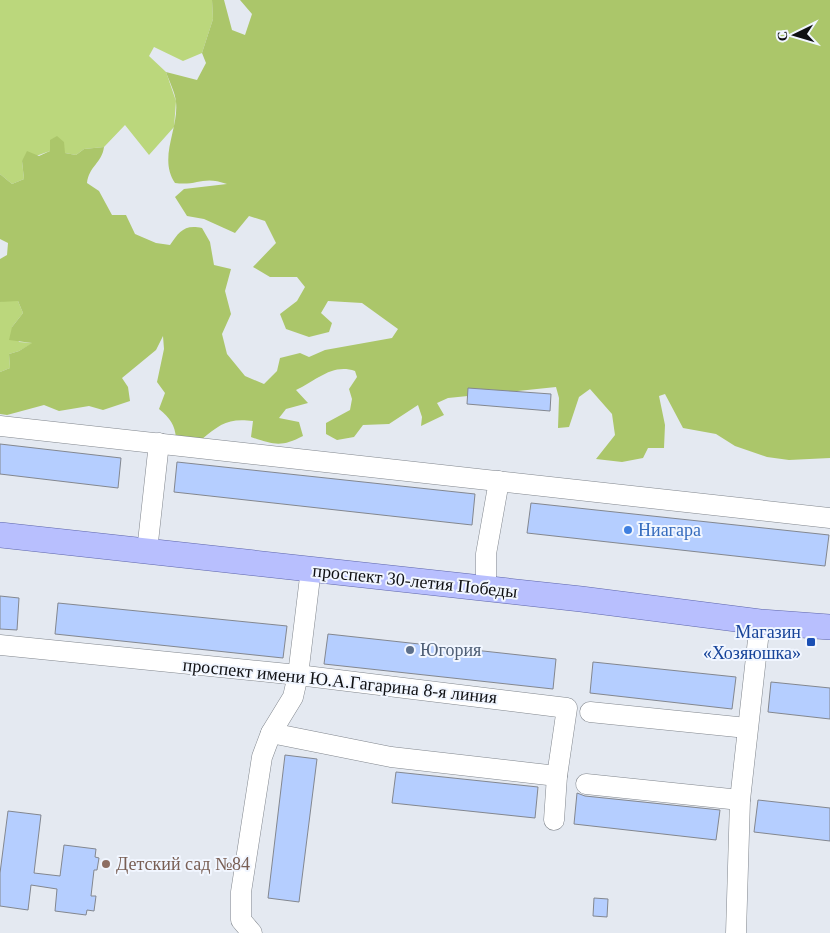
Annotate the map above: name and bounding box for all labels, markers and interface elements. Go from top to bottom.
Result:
north arrow [770,10,820,60]
text: С [775,30,790,42]
place label: Ниагара [638,520,701,540]
marker: Ниагара [622,524,634,536]
street label: проспект 30-летия Победы [312,560,518,602]
place label: Магазин «Хозяюшка» [703,622,801,663]
marker: Магазин «Хозяюшка» [805,636,817,648]
place label: Югория [420,640,481,660]
marker: Югория [404,644,416,656]
street label: проспект имени Ю.А.Гагарина 8-я линия [182,655,498,707]
place label: Детский сад №84 [116,854,250,874]
marker: Детский сад №84 [100,858,112,870]

